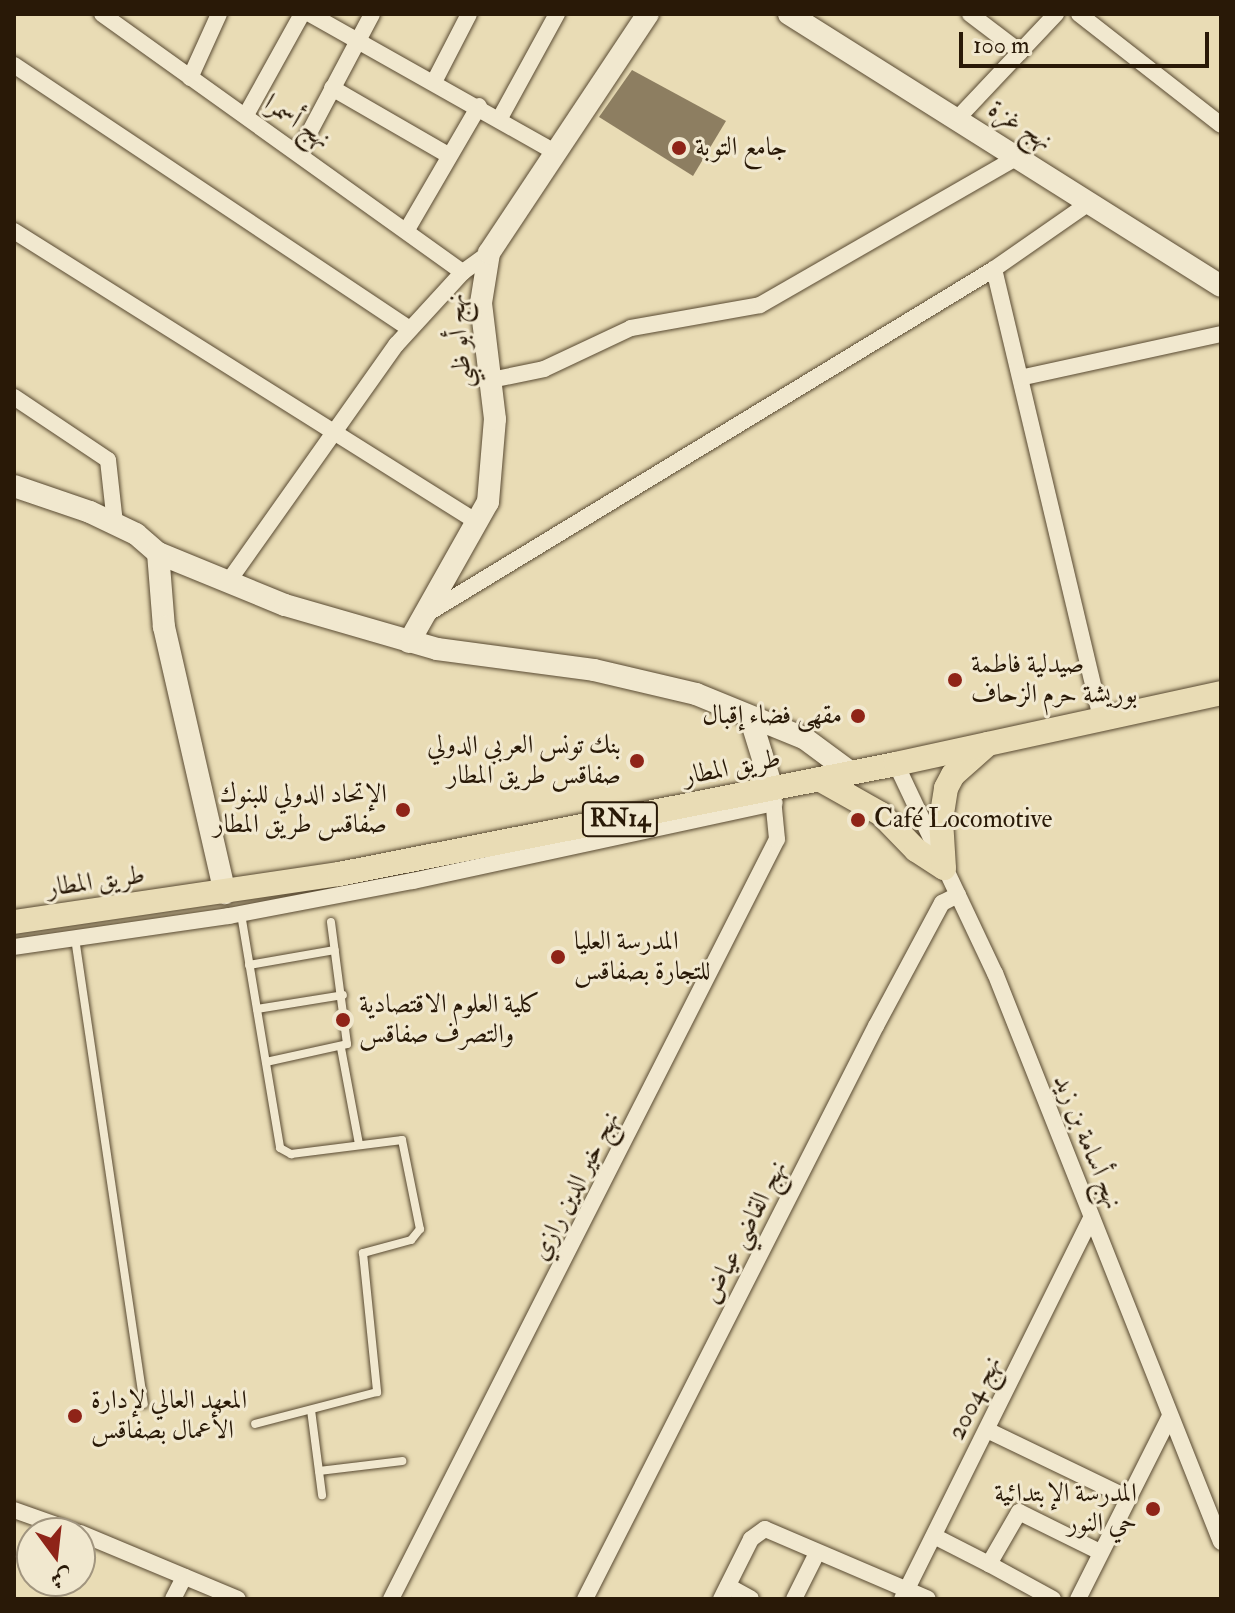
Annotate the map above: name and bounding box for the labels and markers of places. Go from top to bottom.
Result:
place label: جامع التوبة [695,132,788,164]
marker: جامع التوبة [670,139,688,157]
place label: صيدلية فاطمة بوريشة حرم الزحاف [971,649,1137,710]
marker: صيدلية فاطمة بوريشة حرم الزحاف [946,671,964,689]
place label: مقهى فضاء إقبال [702,700,842,732]
marker: مقهى فضاء إقبال [849,707,867,725]
place label: بنك تونس العربي الدولي صفاقس طريق المطار [427,730,621,792]
marker: بنك تونس العربي الدولي صفاقس طريق المطار [628,752,646,770]
place label: الإتحاد الدولي للبنوك صفاقس طريق المطار [213,779,387,840]
marker: الإتحاد الدولي للبنوك صفاقس طريق المطار [394,801,412,819]
place label: Café Locomotive [874,804,1052,836]
marker: Café Locomotive [849,811,867,829]
place label: المدرسة العليا للتجارة بصفاقس [574,926,711,988]
marker: المدرسة العليا للتجارة بصفاقس [549,948,567,966]
place label: كلية العلوم الاقتصادية والتصرف صفاقس [359,989,540,1050]
marker: كلية العلوم الاقتصادية والتصرف صفاقس [334,1011,352,1029]
place label: المعهد العالي لإدارة الأعمال بصفاقس [91,1385,247,1446]
marker: المعهد العالي لإدارة الأعمال بصفاقس [66,1407,84,1425]
place label: المدرسة الإبتدائية حي النور [994,1478,1137,1540]
marker: المدرسة الإبتدائية حي النور [1144,1500,1162,1518]

